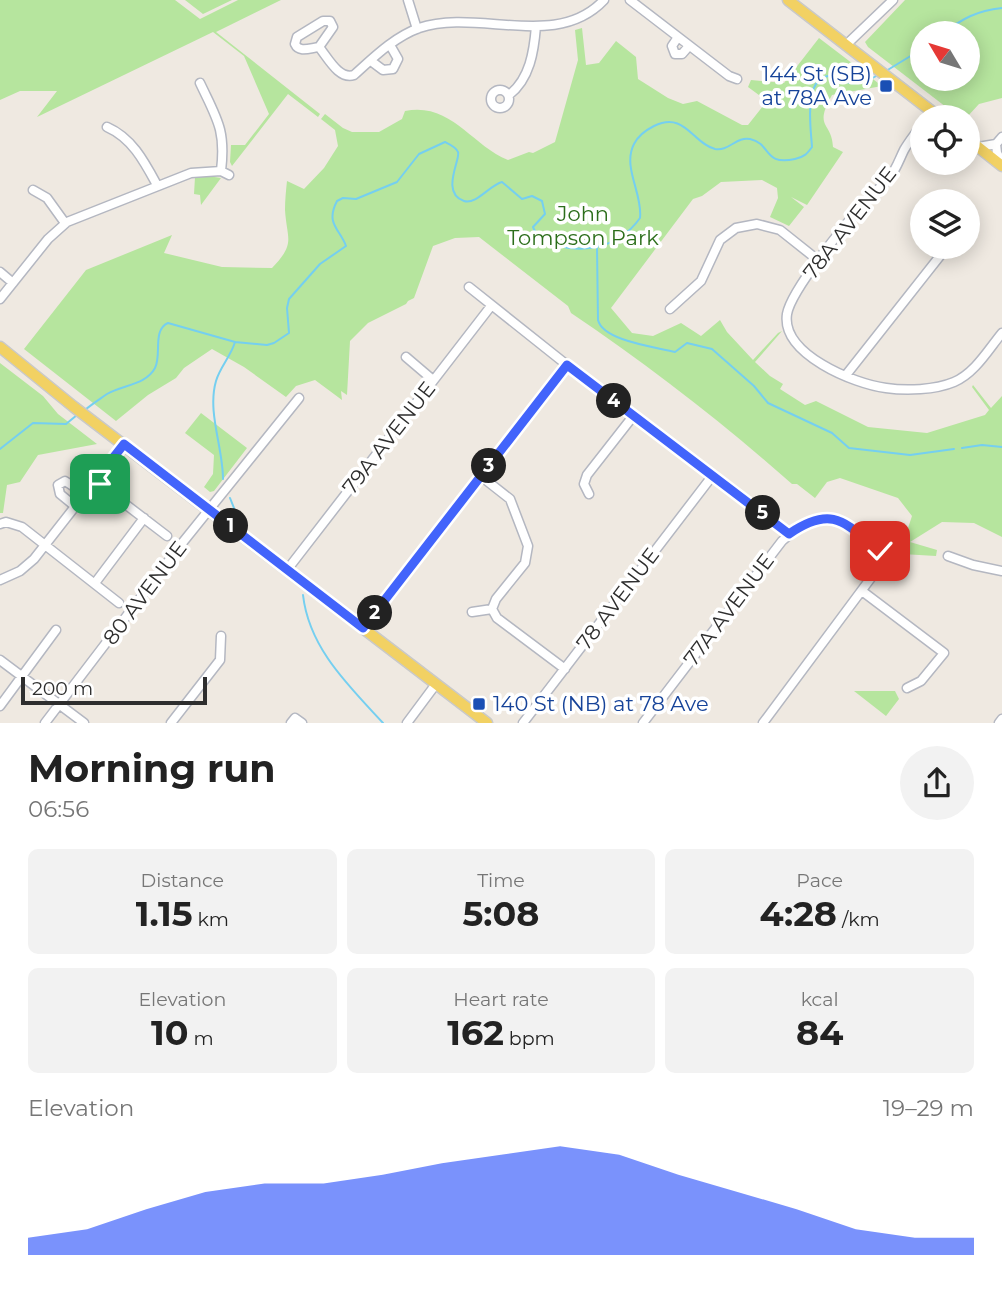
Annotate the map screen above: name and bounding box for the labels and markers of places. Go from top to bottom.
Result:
place label: 144 St (SB) at 78A Ave [761,61,872,110]
marker: 144 St (SB) at 78A Ave [878,78,894,94]
pin: 4 [596,384,632,418]
pin: 3 [472,448,506,484]
pin [70,454,130,514]
pin: 5 [746,496,780,530]
pin: 1 [214,508,248,544]
pin [850,521,910,581]
pin: 2 [358,596,392,630]
place label: 140 St (NB) at 78 Ave [493,691,709,716]
marker: 140 St (NB) at 78 Ave [471,696,487,712]

